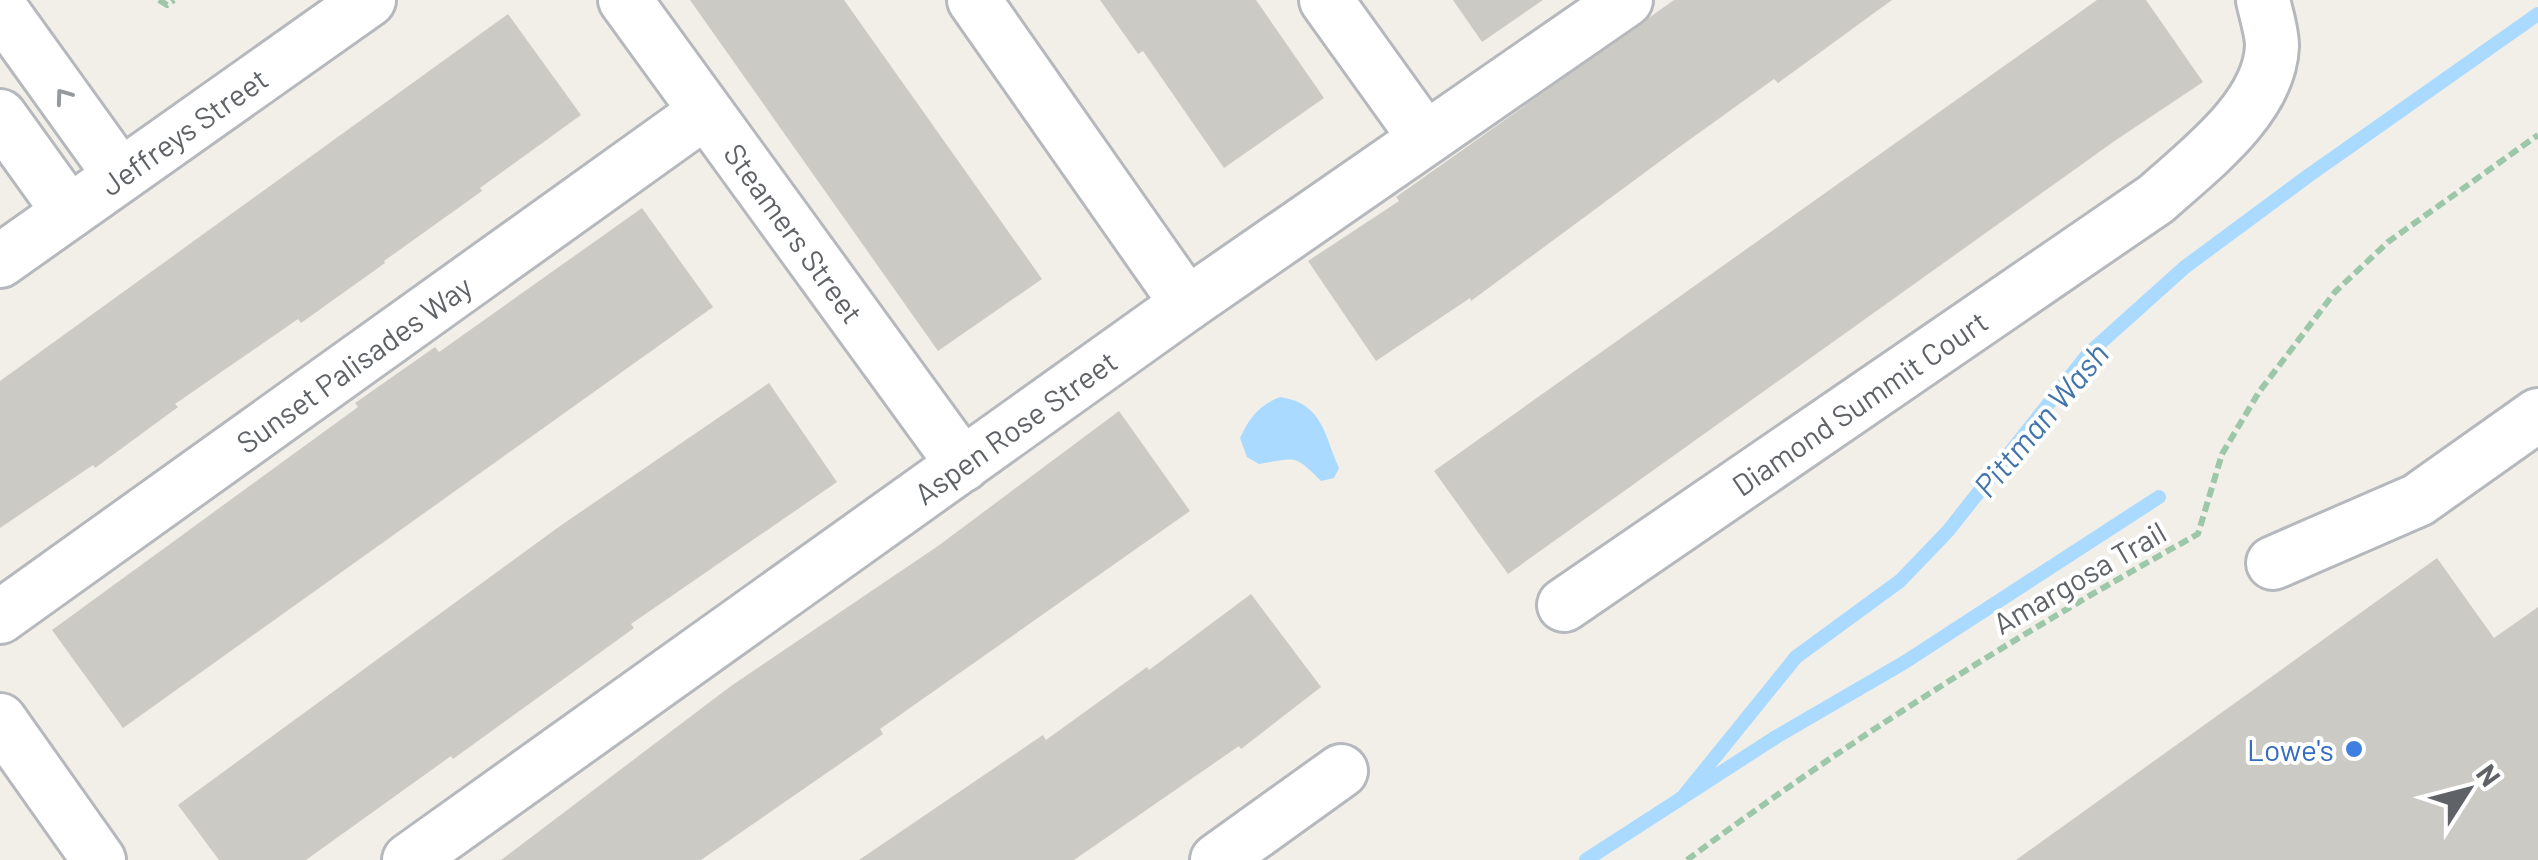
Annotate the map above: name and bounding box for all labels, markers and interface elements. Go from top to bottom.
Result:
street label: Jeffreys Street [93,60,274,202]
one-way arrow [57,89,75,107]
street label: Steamers Street [717,136,872,330]
street label: Sunset Palisades Way [229,267,478,460]
street label: Diamond Summit Court [1725,302,1994,503]
water label: Pittman Wash [1965,334,2115,504]
street label: Aspen Rose Street [907,342,1123,511]
street label: Amargosa Trail [1986,513,2172,641]
place label: Lowe's [2247,731,2334,767]
marker: Lowe's [2343,738,2365,760]
north arrow [2418,740,2518,840]
text: N [2470,757,2508,792]

